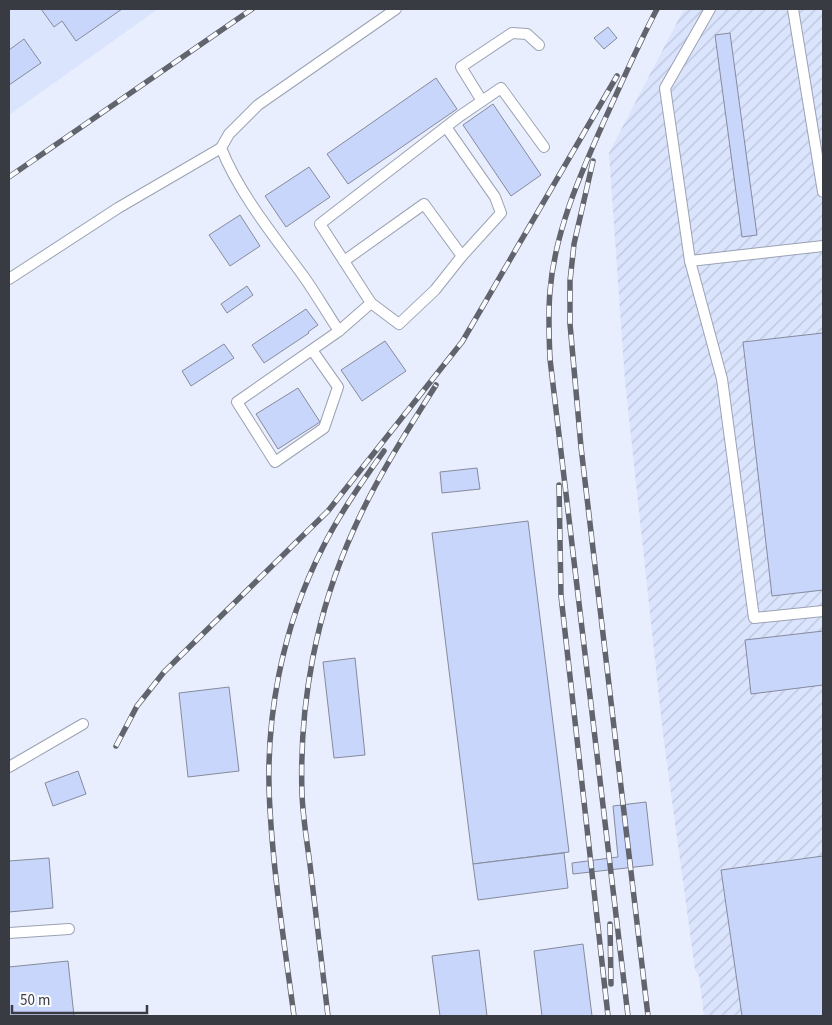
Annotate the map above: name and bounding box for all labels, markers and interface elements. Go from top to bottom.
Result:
scale bar [12,982,148,1014]
text: 50 m [20,990,50,1011]

